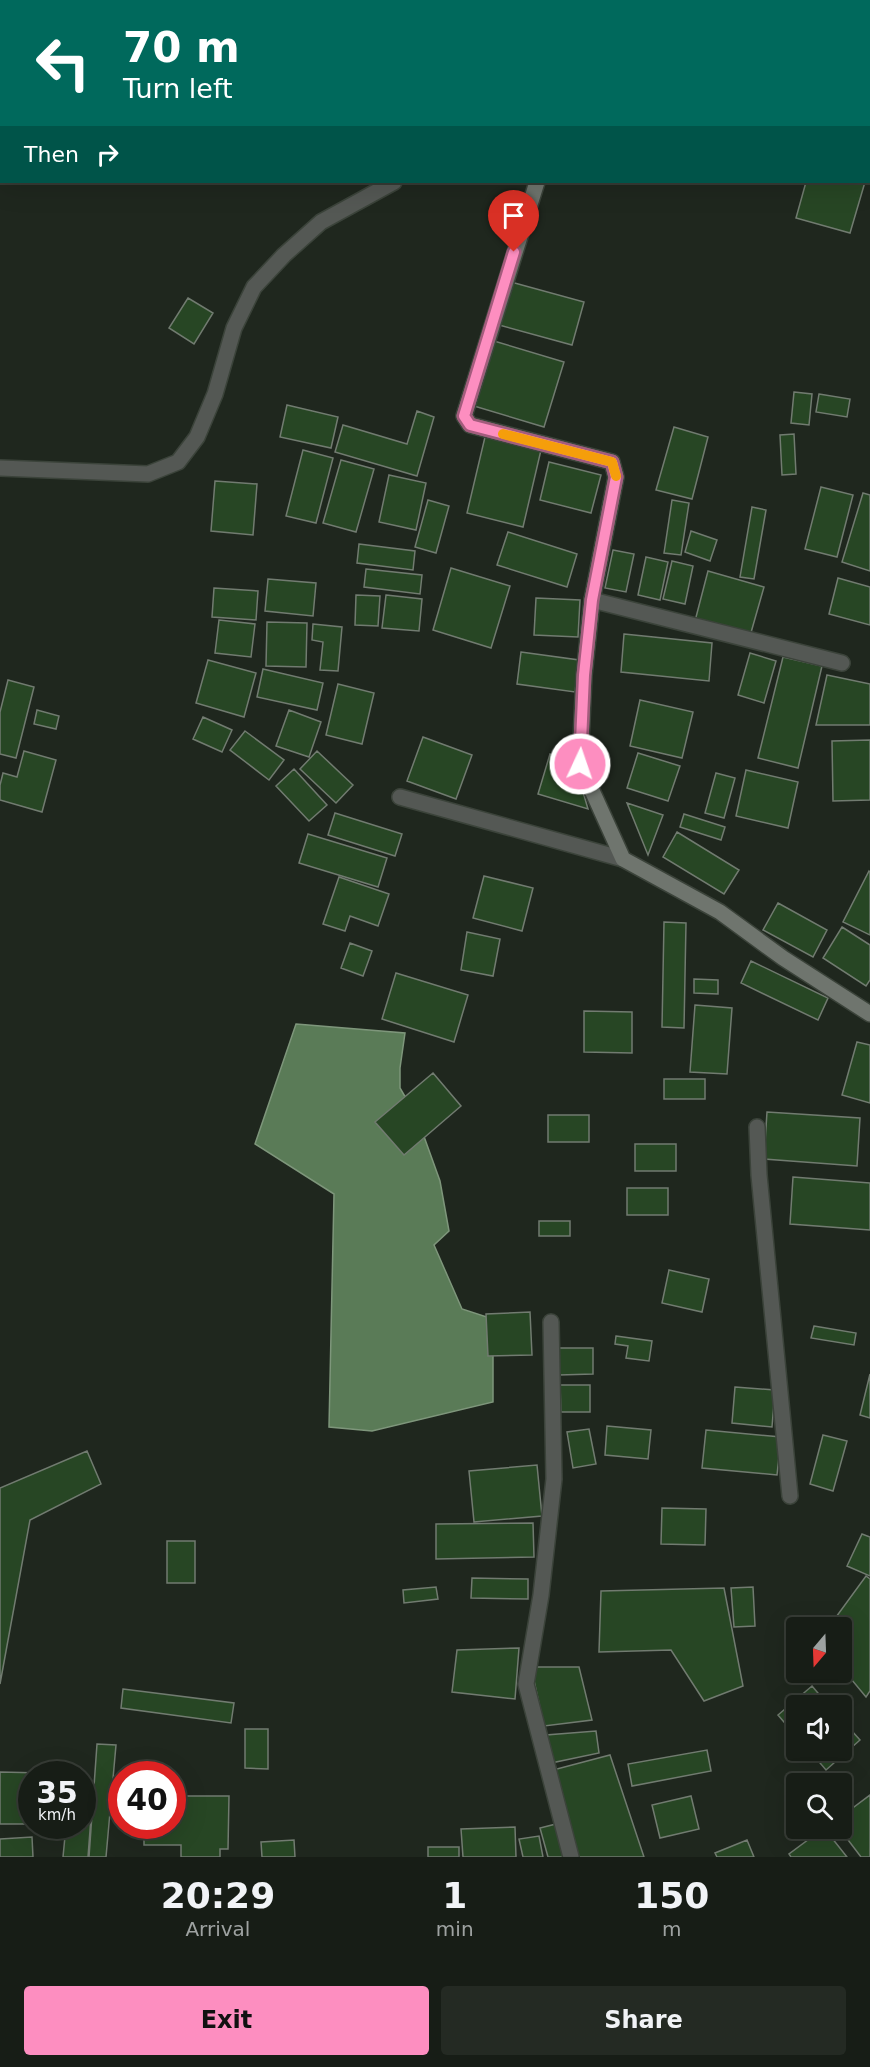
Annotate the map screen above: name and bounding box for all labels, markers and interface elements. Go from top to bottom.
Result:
text: 70 m [123,23,240,72]
icon: left [24,24,102,102]
text: Turn left [123,73,233,104]
icon: right [91,138,124,171]
text: Then [24,142,79,167]
pin [488,190,539,252]
icon: arrive [497,199,530,232]
position arrow [548,732,612,796]
north arrow [786,1617,852,1683]
map controls [786,1617,852,1839]
button: sound [786,1695,852,1761]
speed limit sign: 40 [108,1761,186,1839]
button: search [786,1773,852,1839]
text: 35 [36,1775,78,1810]
text: km/h [38,1806,76,1824]
text: 20:29 [161,1875,275,1916]
text: 1 [442,1875,467,1916]
text: 150 [634,1875,709,1916]
text: Arrival [185,1917,250,1941]
text: min [436,1917,474,1941]
text: m [662,1917,682,1941]
button: Exit [24,1986,429,2055]
button: Share [441,1986,846,2055]

